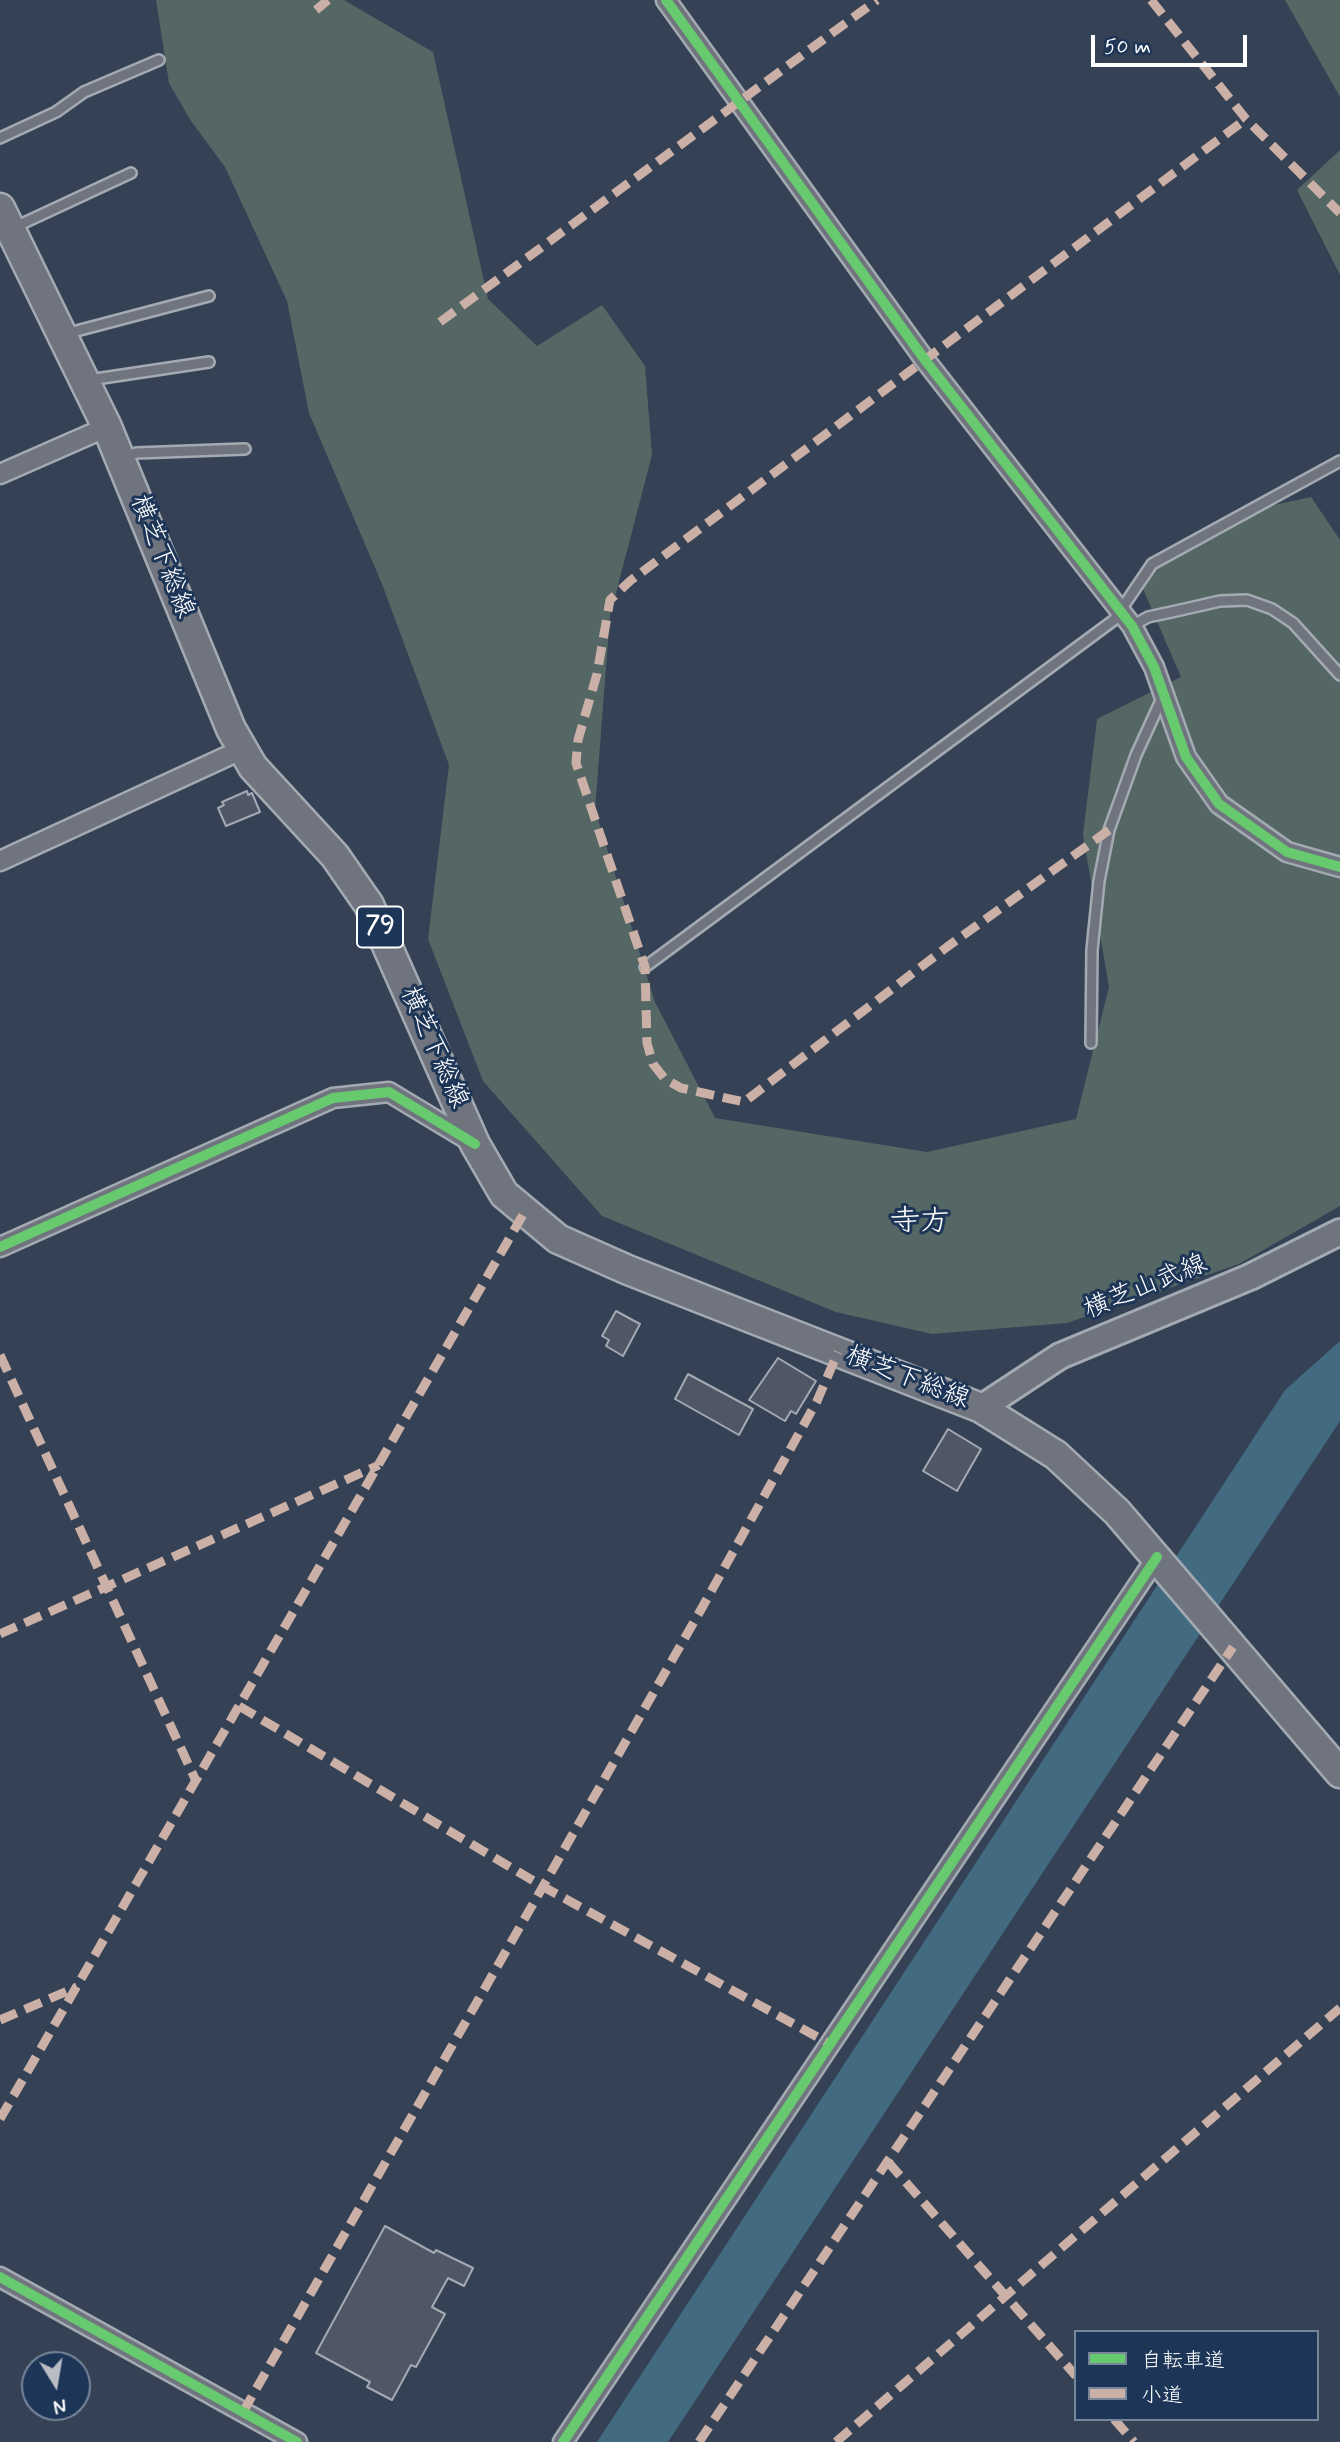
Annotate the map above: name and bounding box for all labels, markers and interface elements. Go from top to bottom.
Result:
scale bar [1095,21,1251,65]
text: 50 m [1104,33,1151,61]
street label: 横芝下総線 [122,491,200,623]
road number: 79 [357,906,403,947]
street label: 横芝下総線 [392,982,474,1114]
district label: 寺方 [890,1206,950,1242]
street label: 横芝山武線 [1080,1249,1212,1327]
street label: 横芝下総線 [841,1341,973,1417]
legend [1074,2330,1319,2421]
text: 自転車道 [1141,2347,1225,2375]
north arrow [21,2351,91,2421]
text: 小道 [1141,2382,1183,2410]
text: N [51,2392,68,2419]

